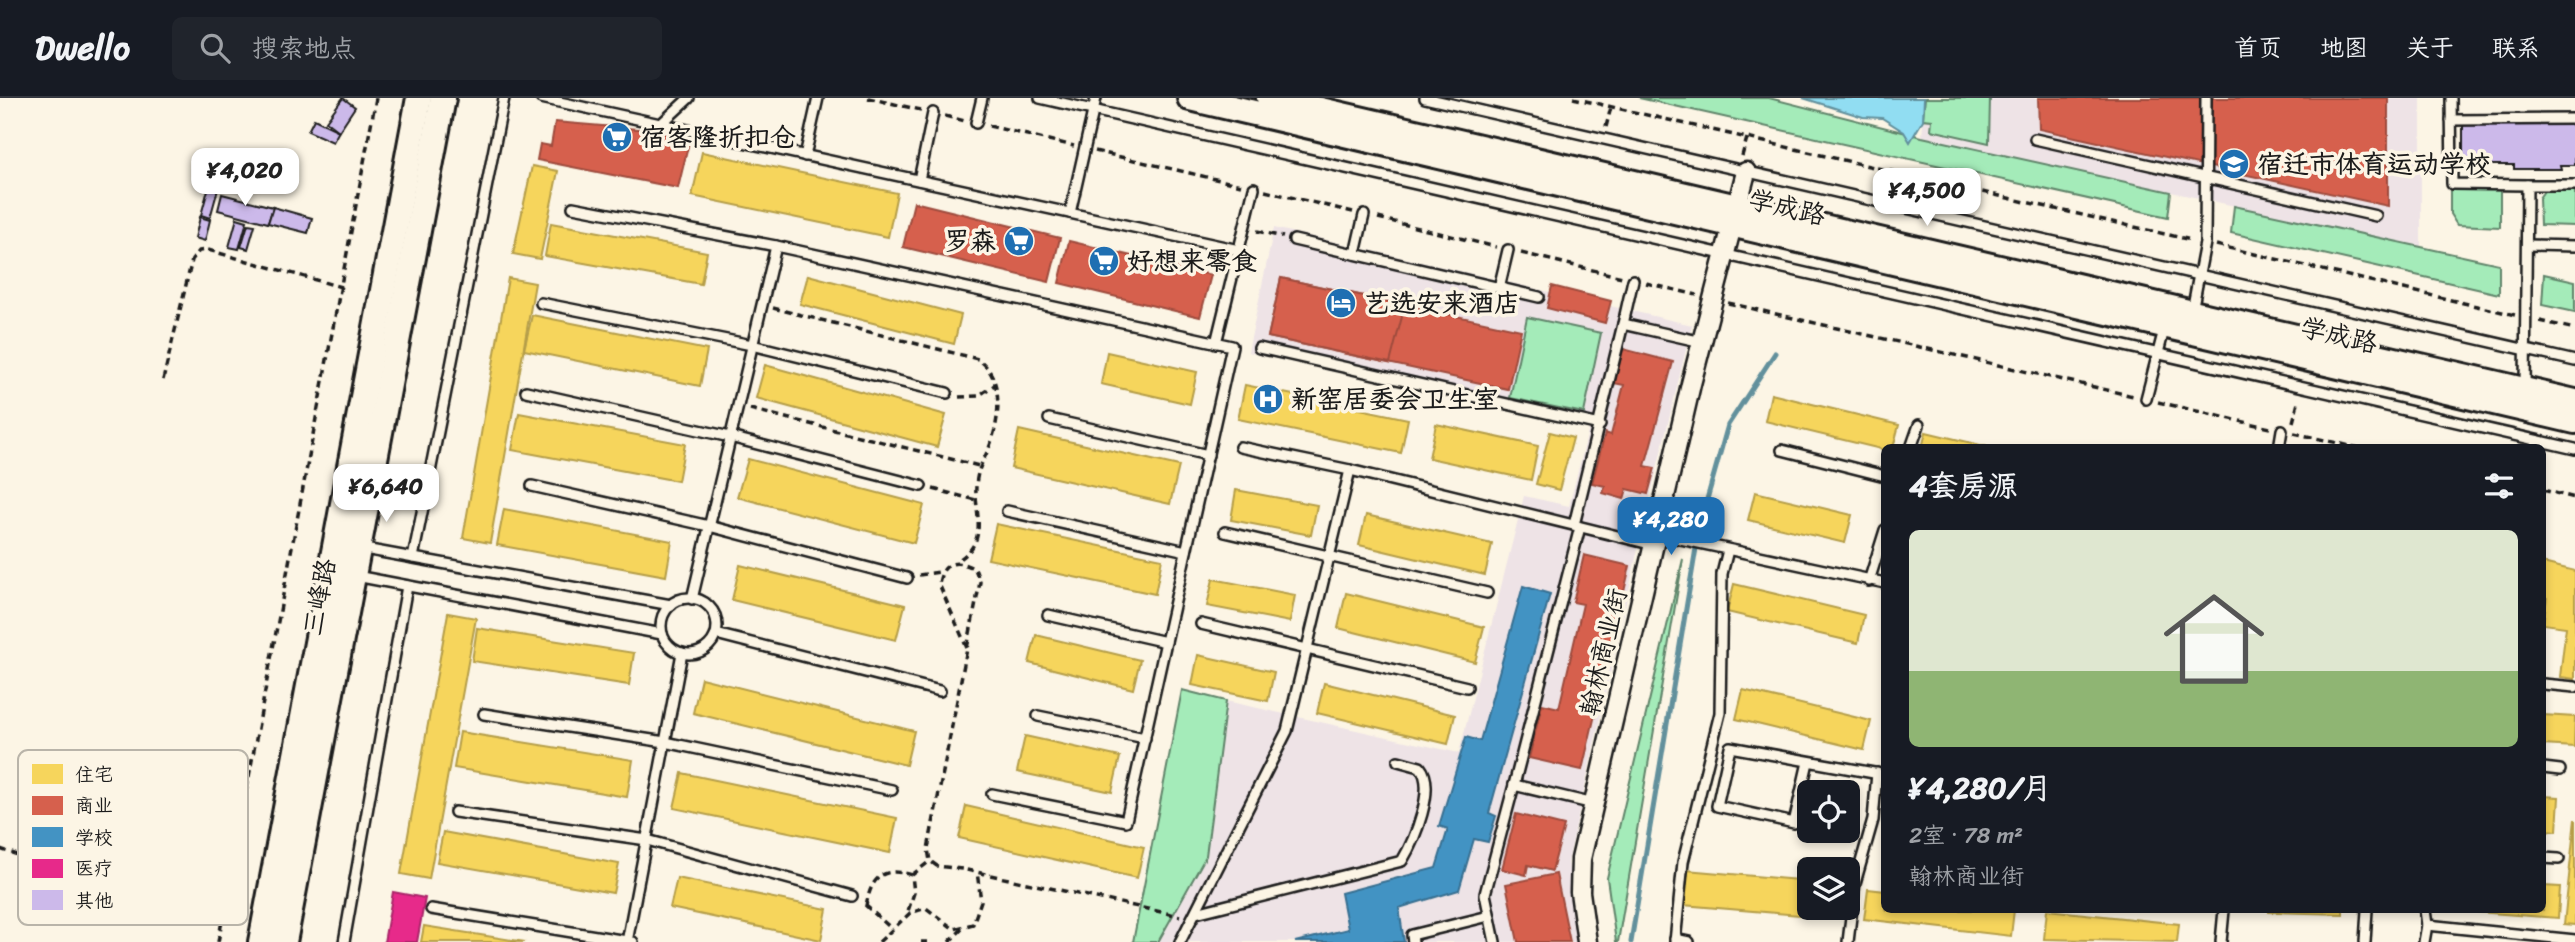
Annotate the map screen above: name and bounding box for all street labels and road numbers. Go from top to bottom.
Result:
street label: 学成路 [1744,176,1830,238]
street label: 学成路 [2296,304,2382,366]
street label: 三峰路 [289,554,349,640]
street label: 翰林商业街 [1566,583,1640,721]

